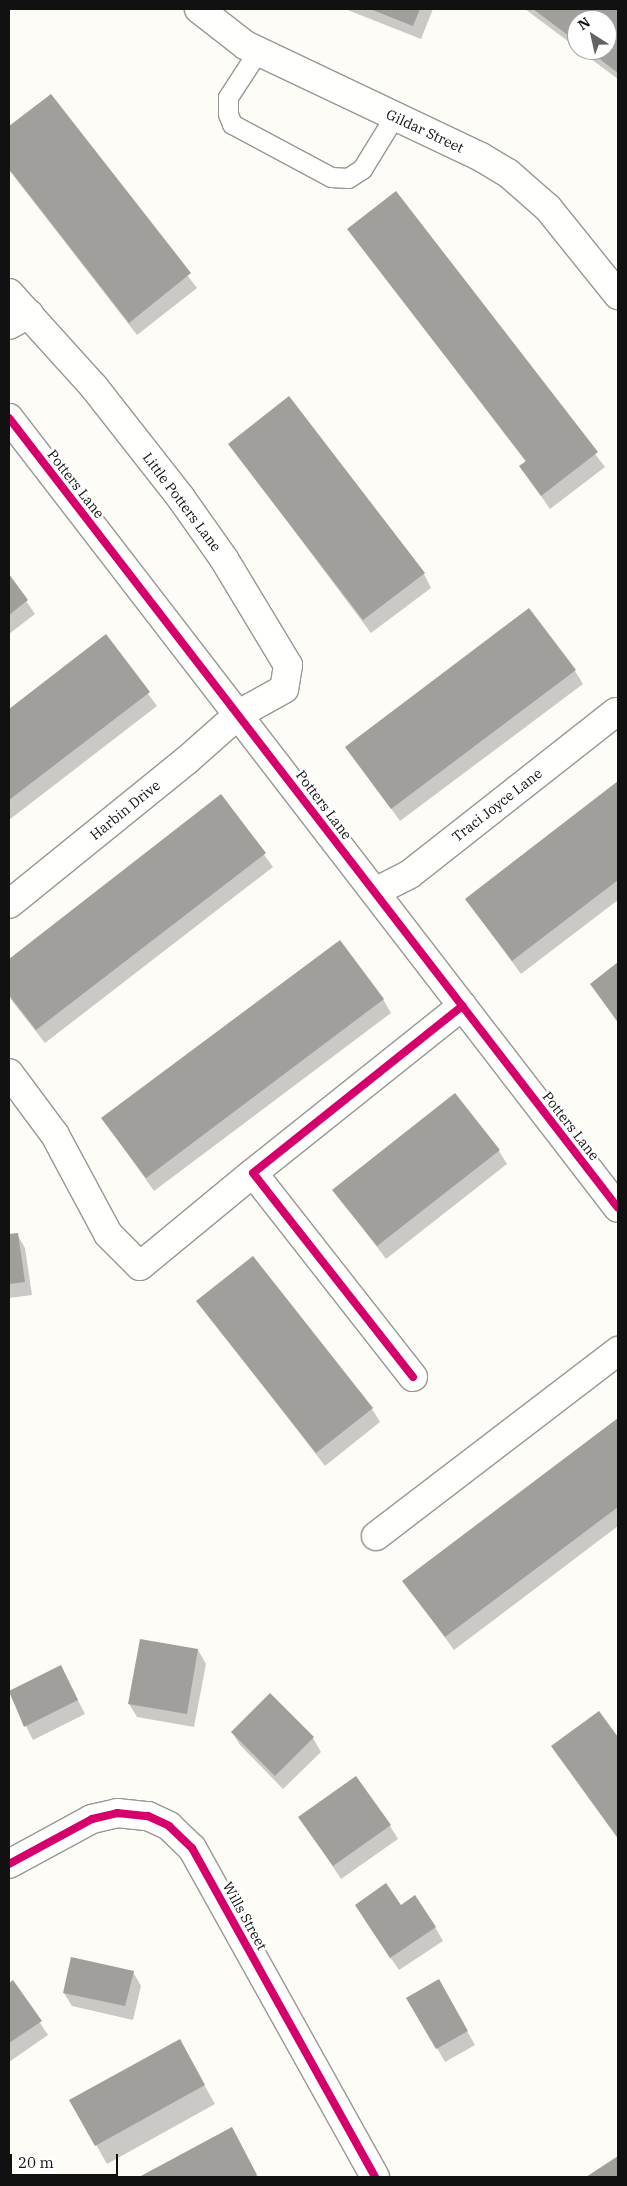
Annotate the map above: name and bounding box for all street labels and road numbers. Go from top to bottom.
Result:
street label: Gildar Street [384,106,466,156]
street label: Potters Lane [44,446,108,522]
street label: Little Potters Lane [139,449,225,555]
street label: Traci Joyce Lane [449,765,545,845]
street label: Potters Lane [293,767,355,843]
street label: Harbin Drive [87,777,163,843]
street label: Potters Lane [539,1088,603,1164]
street label: Wills Street [219,1879,271,1953]

